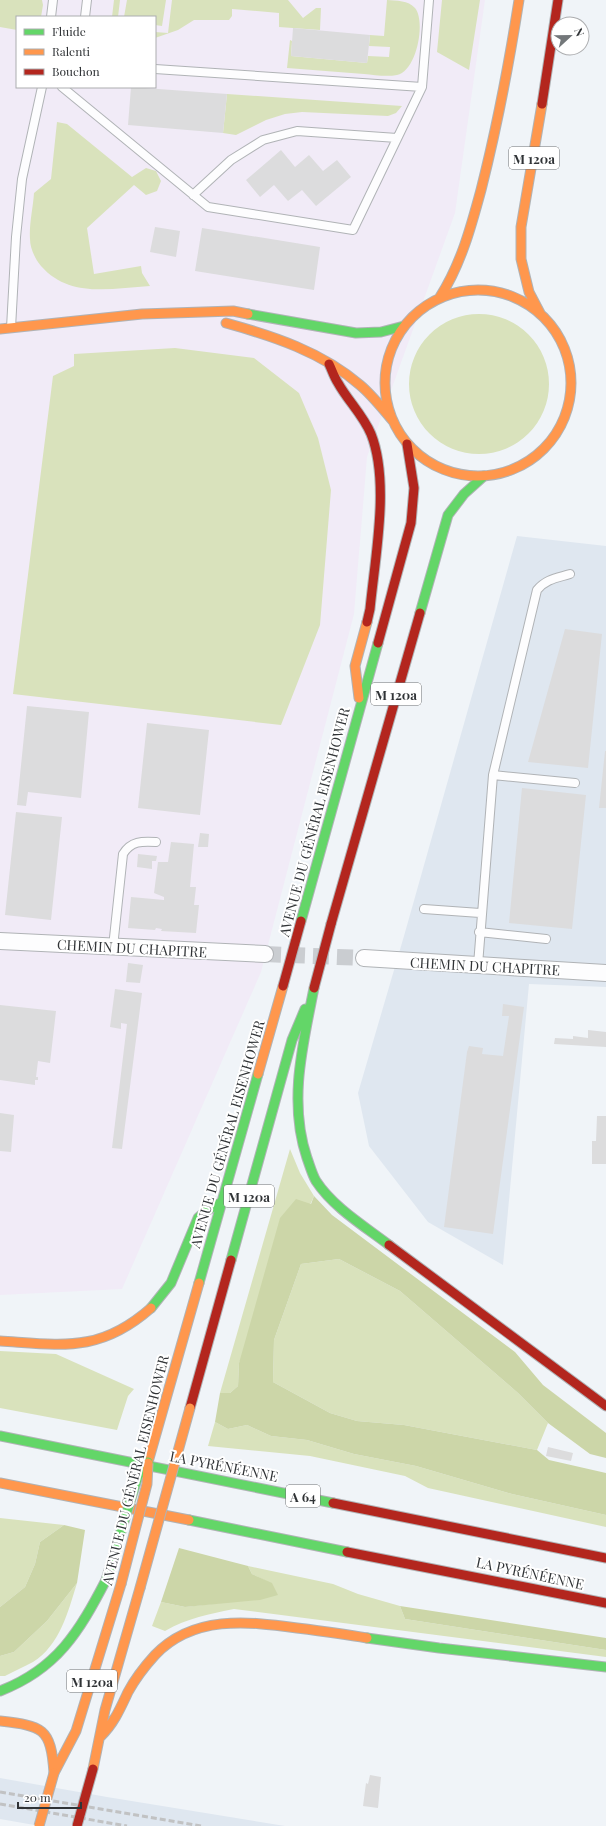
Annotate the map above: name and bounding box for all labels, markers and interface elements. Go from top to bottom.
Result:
legend [16,16,156,88]
north arrow [550,16,590,56]
text: Fluide [52,23,86,39]
text: N [571,26,588,39]
text: Ralenti [52,43,91,59]
text: Bouchon [52,63,100,79]
road number: M 120a [509,147,559,169]
road number: M 120a [371,683,421,705]
street label: AVENUE DU GÉNÉRAL EISENHOWER [274,705,354,940]
street label: CHEMIN DU CHAPITRE [57,935,207,961]
street label: CHEMIN DU CHAPITRE [410,953,560,979]
street label: AVENUE DU GÉNÉRAL EISENHOWER [185,1017,269,1251]
road number: M 120a [224,1185,274,1207]
street label: AVENUE DU GÉNÉRAL EISENHOWER [97,1352,173,1588]
street label: LA PYRÉNÉENNE [168,1446,280,1486]
road number: A 64 [286,1485,320,1507]
street label: LA PYRÉNÉENNE [474,1552,586,1594]
road number: M 120a [67,1670,117,1692]
scale bar [18,1784,81,1810]
text: 20 m [24,1789,51,1805]

